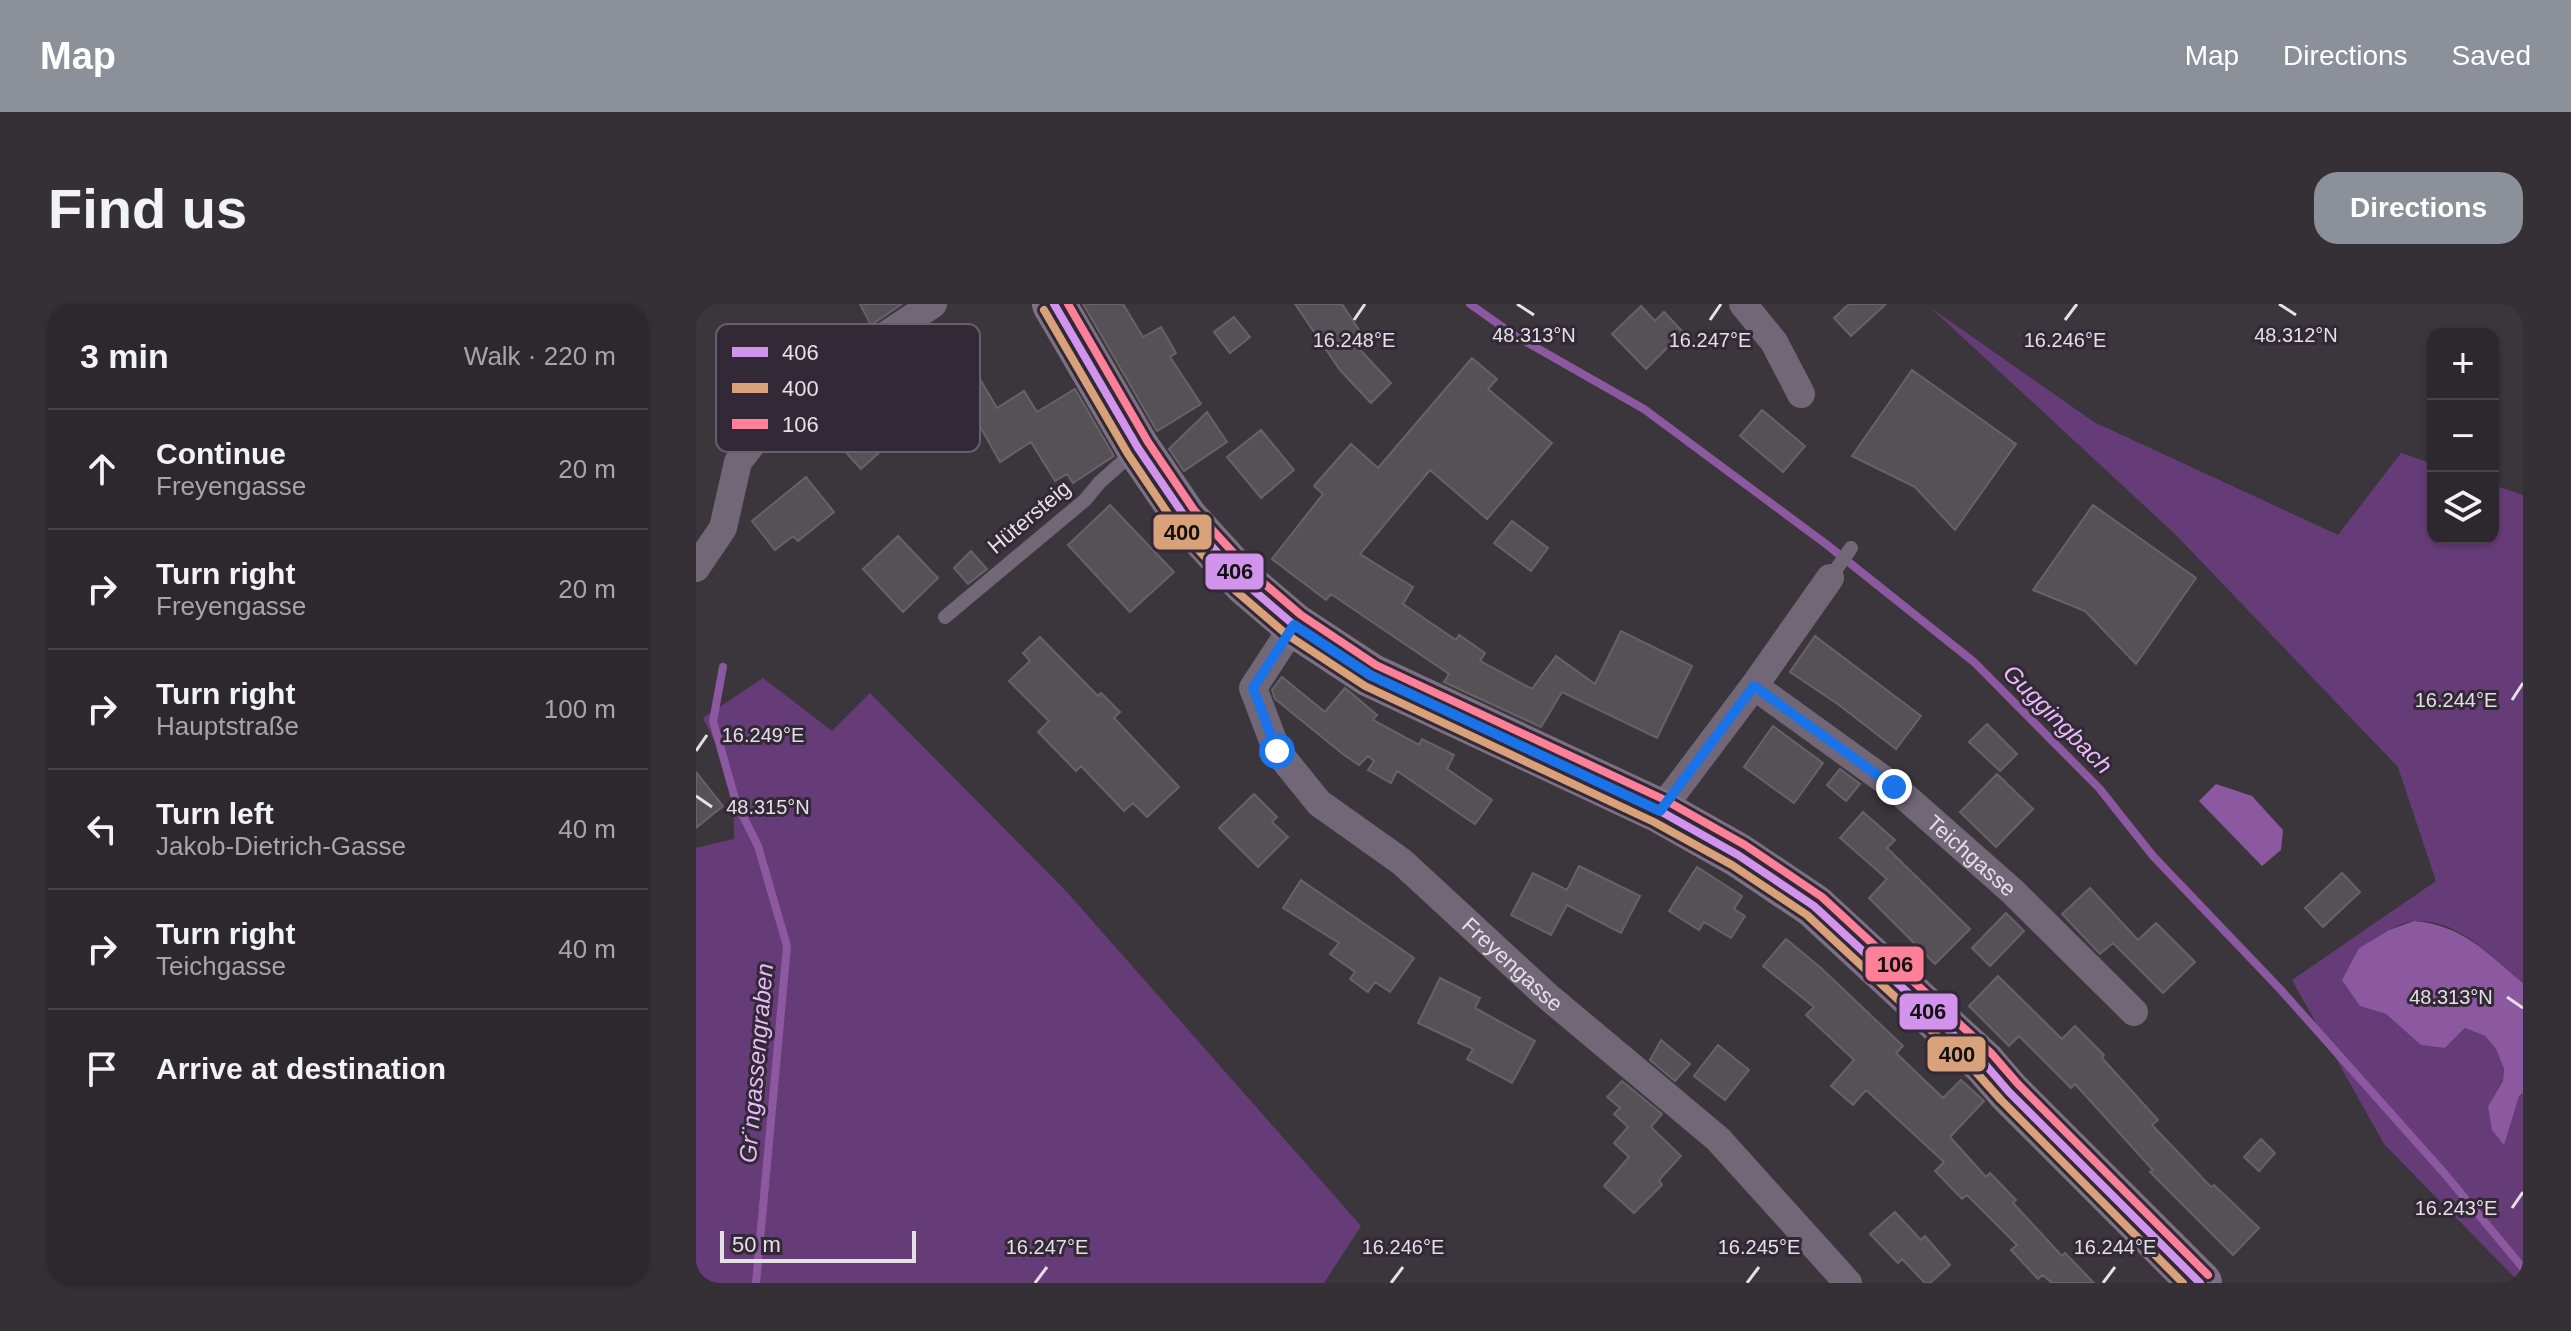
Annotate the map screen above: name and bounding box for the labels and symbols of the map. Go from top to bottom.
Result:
legend [716,324,980,452]
text: 48.313°N [1492,324,1576,346]
text: 48.312°N [2254,324,2338,346]
text: 16.248°E [1313,329,1395,351]
text: 16.247°E [1669,329,1751,351]
text: 16.246°E [2024,329,2106,351]
text: 406 [782,340,819,365]
text: 400 [782,376,819,401]
text: 106 [782,412,819,437]
street label: Hütersteig [983,475,1075,559]
line badge: 400 [1152,513,1213,551]
text: 400 [1164,520,1200,545]
line badge: 406 [1204,552,1265,591]
text: 406 [1217,559,1253,584]
water label: Guggingbach [1998,659,2118,779]
text: 16.244°E [2415,689,2497,711]
text: 16.249°E [722,724,804,746]
route start [1259,733,1295,769]
route end [1876,769,1912,805]
text: 48.315°N [726,796,810,818]
street label: Teichgasse [1922,810,2021,901]
street label: Freyengasse [1458,912,1568,1016]
line badge: 106 [1864,945,1925,983]
text: 106 [1877,952,1913,977]
water label: Gr¨ngassengraben [734,962,778,1164]
text: 48.313°N [2409,986,2493,1008]
line badge: 406 [1898,992,1959,1031]
text: 406 [1910,999,1946,1024]
line badge: 400 [1926,1035,1987,1073]
text: 400 [1939,1042,1975,1067]
text: 16.243°E [2415,1197,2497,1219]
scale bar [720,1227,916,1263]
text: 16.247°E [1006,1236,1088,1258]
text: 16.246°E [1362,1236,1444,1258]
text: 16.245°E [1718,1236,1800,1258]
text: 16.244°E [2074,1236,2156,1258]

